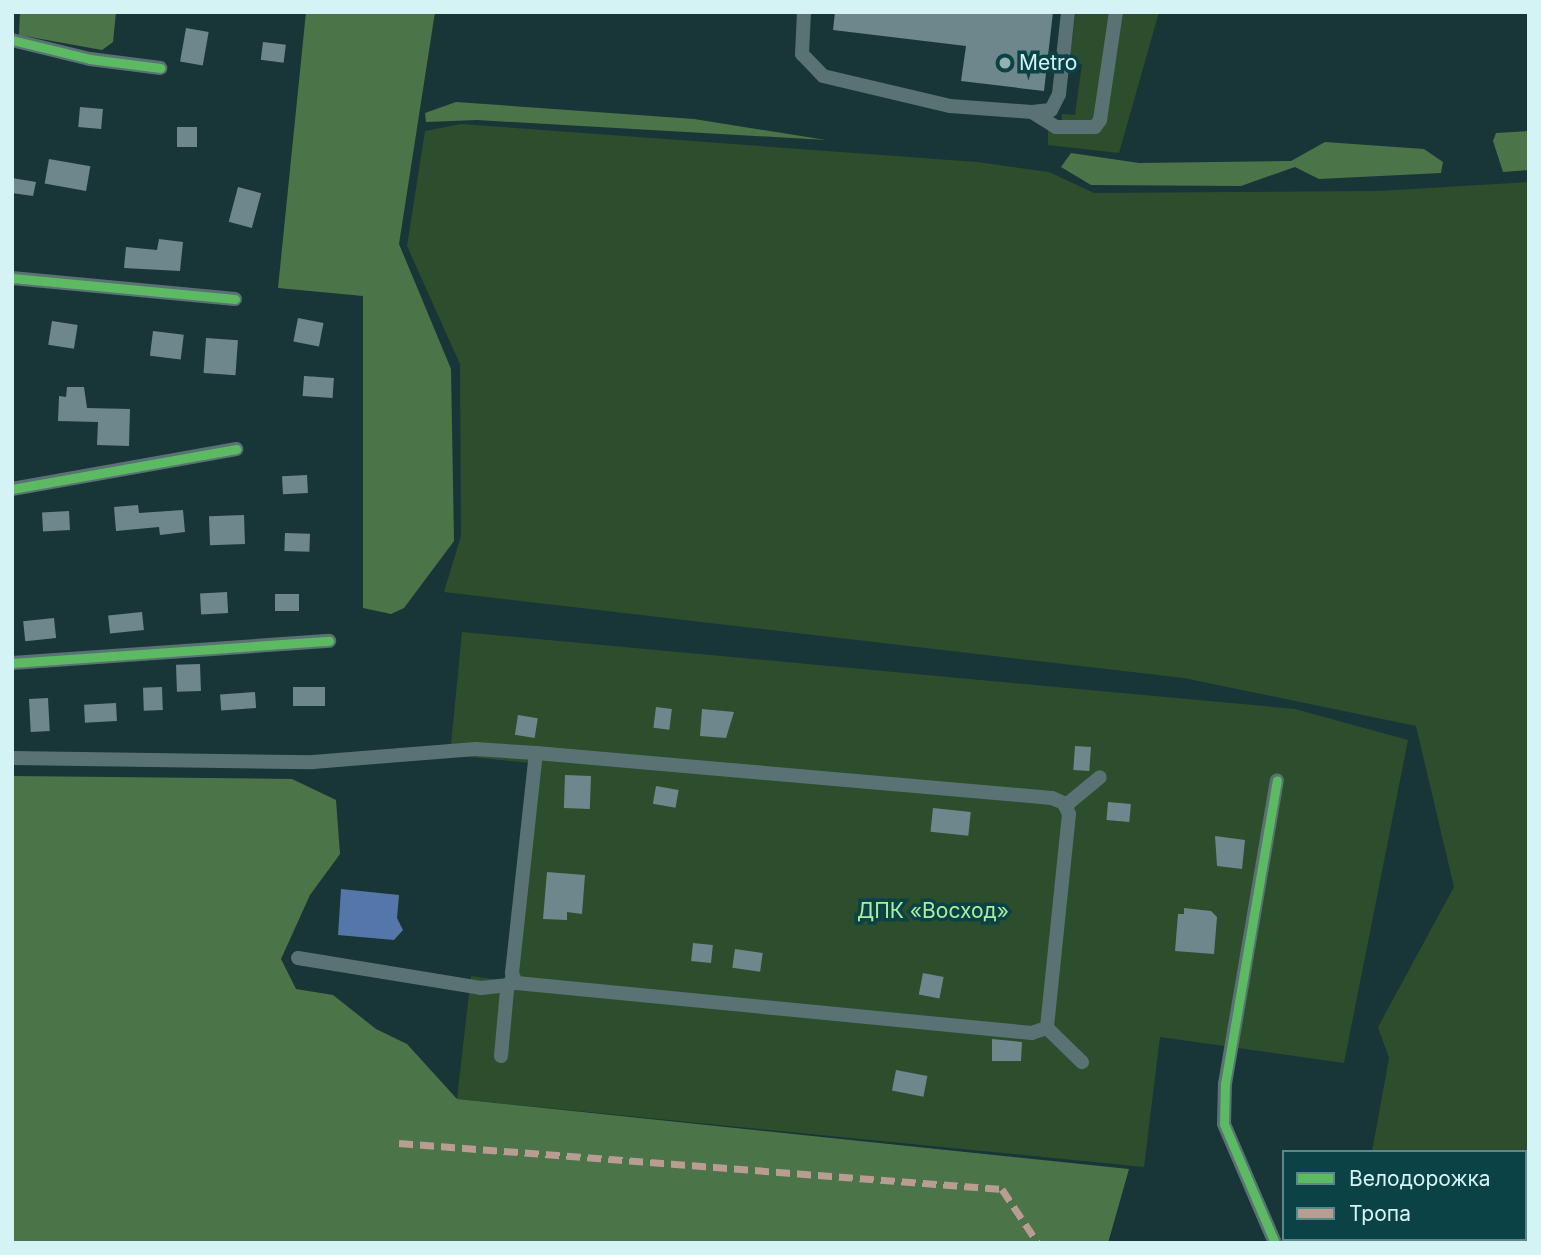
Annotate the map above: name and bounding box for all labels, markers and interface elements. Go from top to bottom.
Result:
place label: Metro [1019,50,1077,76]
marker: Metro [997,55,1013,71]
park label: ДПК «Восход» [857,898,1009,924]
legend [1282,1150,1527,1241]
text: Велодорожка [1349,1166,1491,1191]
text: Тропа [1349,1201,1411,1226]

